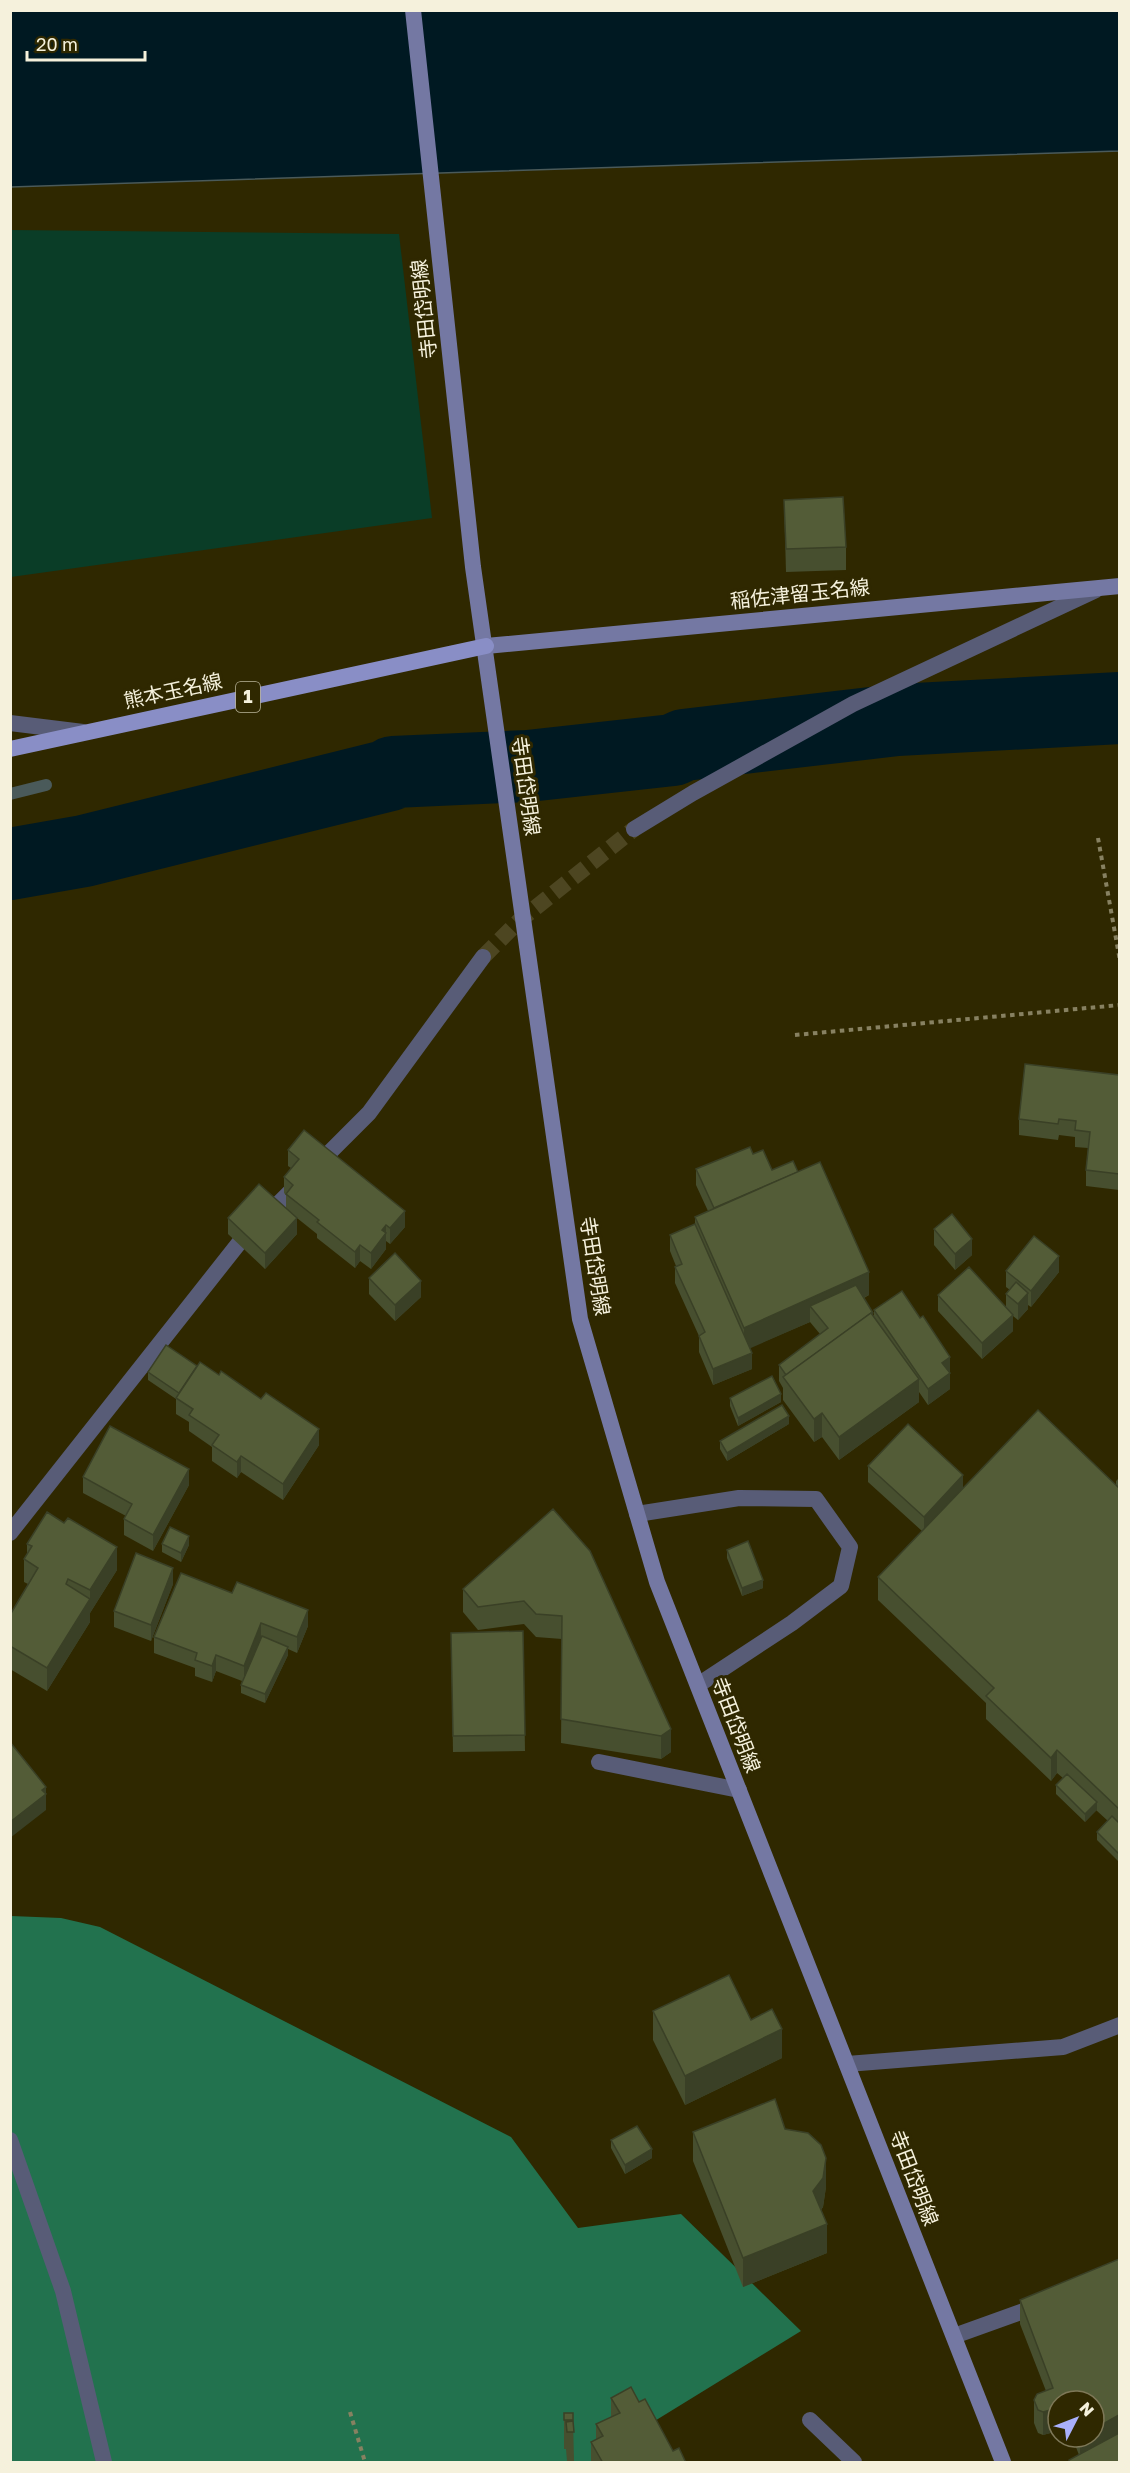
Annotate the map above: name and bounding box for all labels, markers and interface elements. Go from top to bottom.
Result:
scale bar [27,24,146,62]
text: 20 m [36,33,78,55]
street label: 寺田岱明線 [406,258,440,360]
street label: 稲佐津留玉名線 [729,574,871,612]
street label: 熊本玉名線 [121,668,224,712]
road number: 1 [236,682,260,712]
street label: 寺田岱明線 [508,735,546,837]
street label: 寺田岱明線 [576,1215,616,1317]
street label: 寺田岱明線 [708,1674,766,1776]
street label: 寺田岱明線 [886,2127,944,2229]
north arrow [1046,2389,1106,2449]
text: N [1076,2398,1099,2420]

